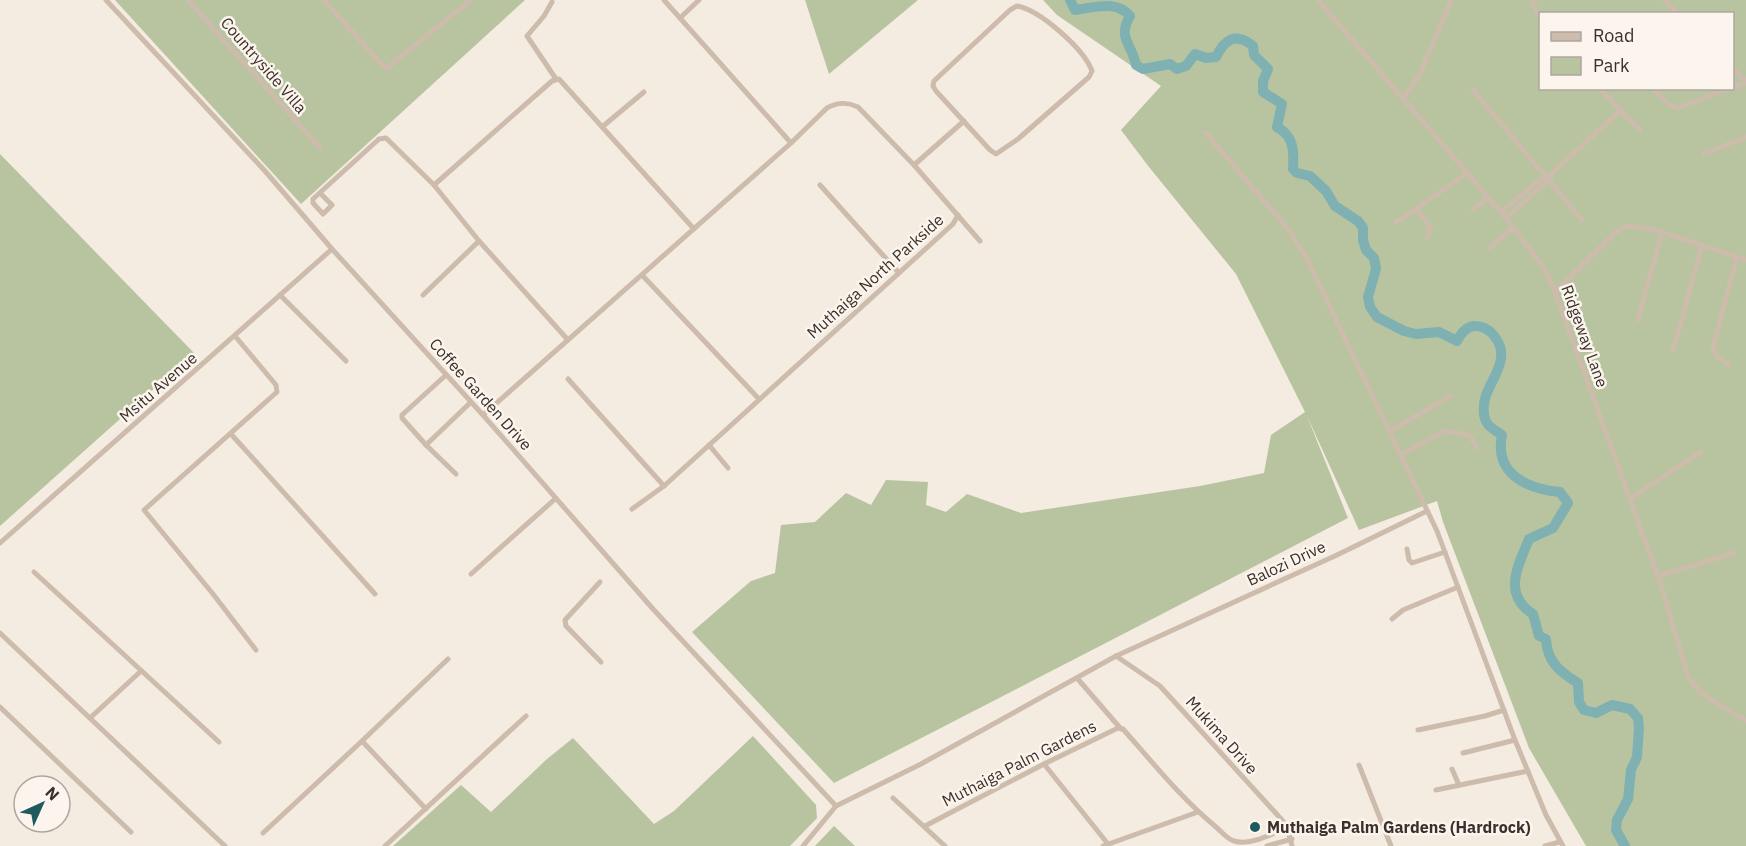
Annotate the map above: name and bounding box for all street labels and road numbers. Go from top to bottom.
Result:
street label: Countryside Villa [217,13,312,118]
street label: Muthaiga North Parkside [803,209,948,343]
street label: Ridgeway Lane [1557,282,1613,390]
street label: Coffee Garden Drive [425,334,537,454]
street label: Msitu Avenue [115,348,201,426]
street label: Balozi Drive [1243,536,1329,590]
street label: Mukima Drive [1182,692,1262,778]
street label: Muthaiga Palm Gardens [938,715,1100,811]

